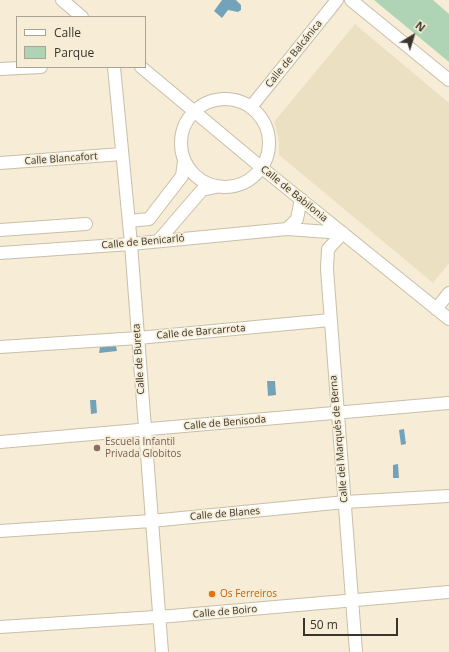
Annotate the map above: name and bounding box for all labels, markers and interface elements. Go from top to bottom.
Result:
legend [16,16,146,68]
north arrow [393,16,433,56]
text: N [413,17,429,35]
street label: Calle de Balcánica [263,18,325,90]
text: Calle [54,24,81,41]
text: Parque [54,44,94,61]
street label: Calle Blancafort [24,150,98,168]
street label: Calle de Babilonia [258,163,330,225]
street label: Calle de Benicarló [101,232,185,252]
street label: Calle de Barcarrota [156,322,246,342]
street label: Calle de Bureta [131,323,147,395]
street label: Calle del Marqués de Berna [327,375,351,503]
street label: Calle de Benisoda [183,413,267,433]
place label: Escuela Infantil Privada Globitos [105,436,181,460]
marker: Escuela Infantil Privada Globitos [92,443,102,453]
street label: Calle de Blanes [189,505,261,523]
place label: Os Ferreiros [220,588,277,600]
marker: Os Ferreiros [207,589,217,599]
street label: Calle de Boiro [192,603,258,621]
scale bar [305,610,400,636]
text: 50 m [310,616,338,633]

